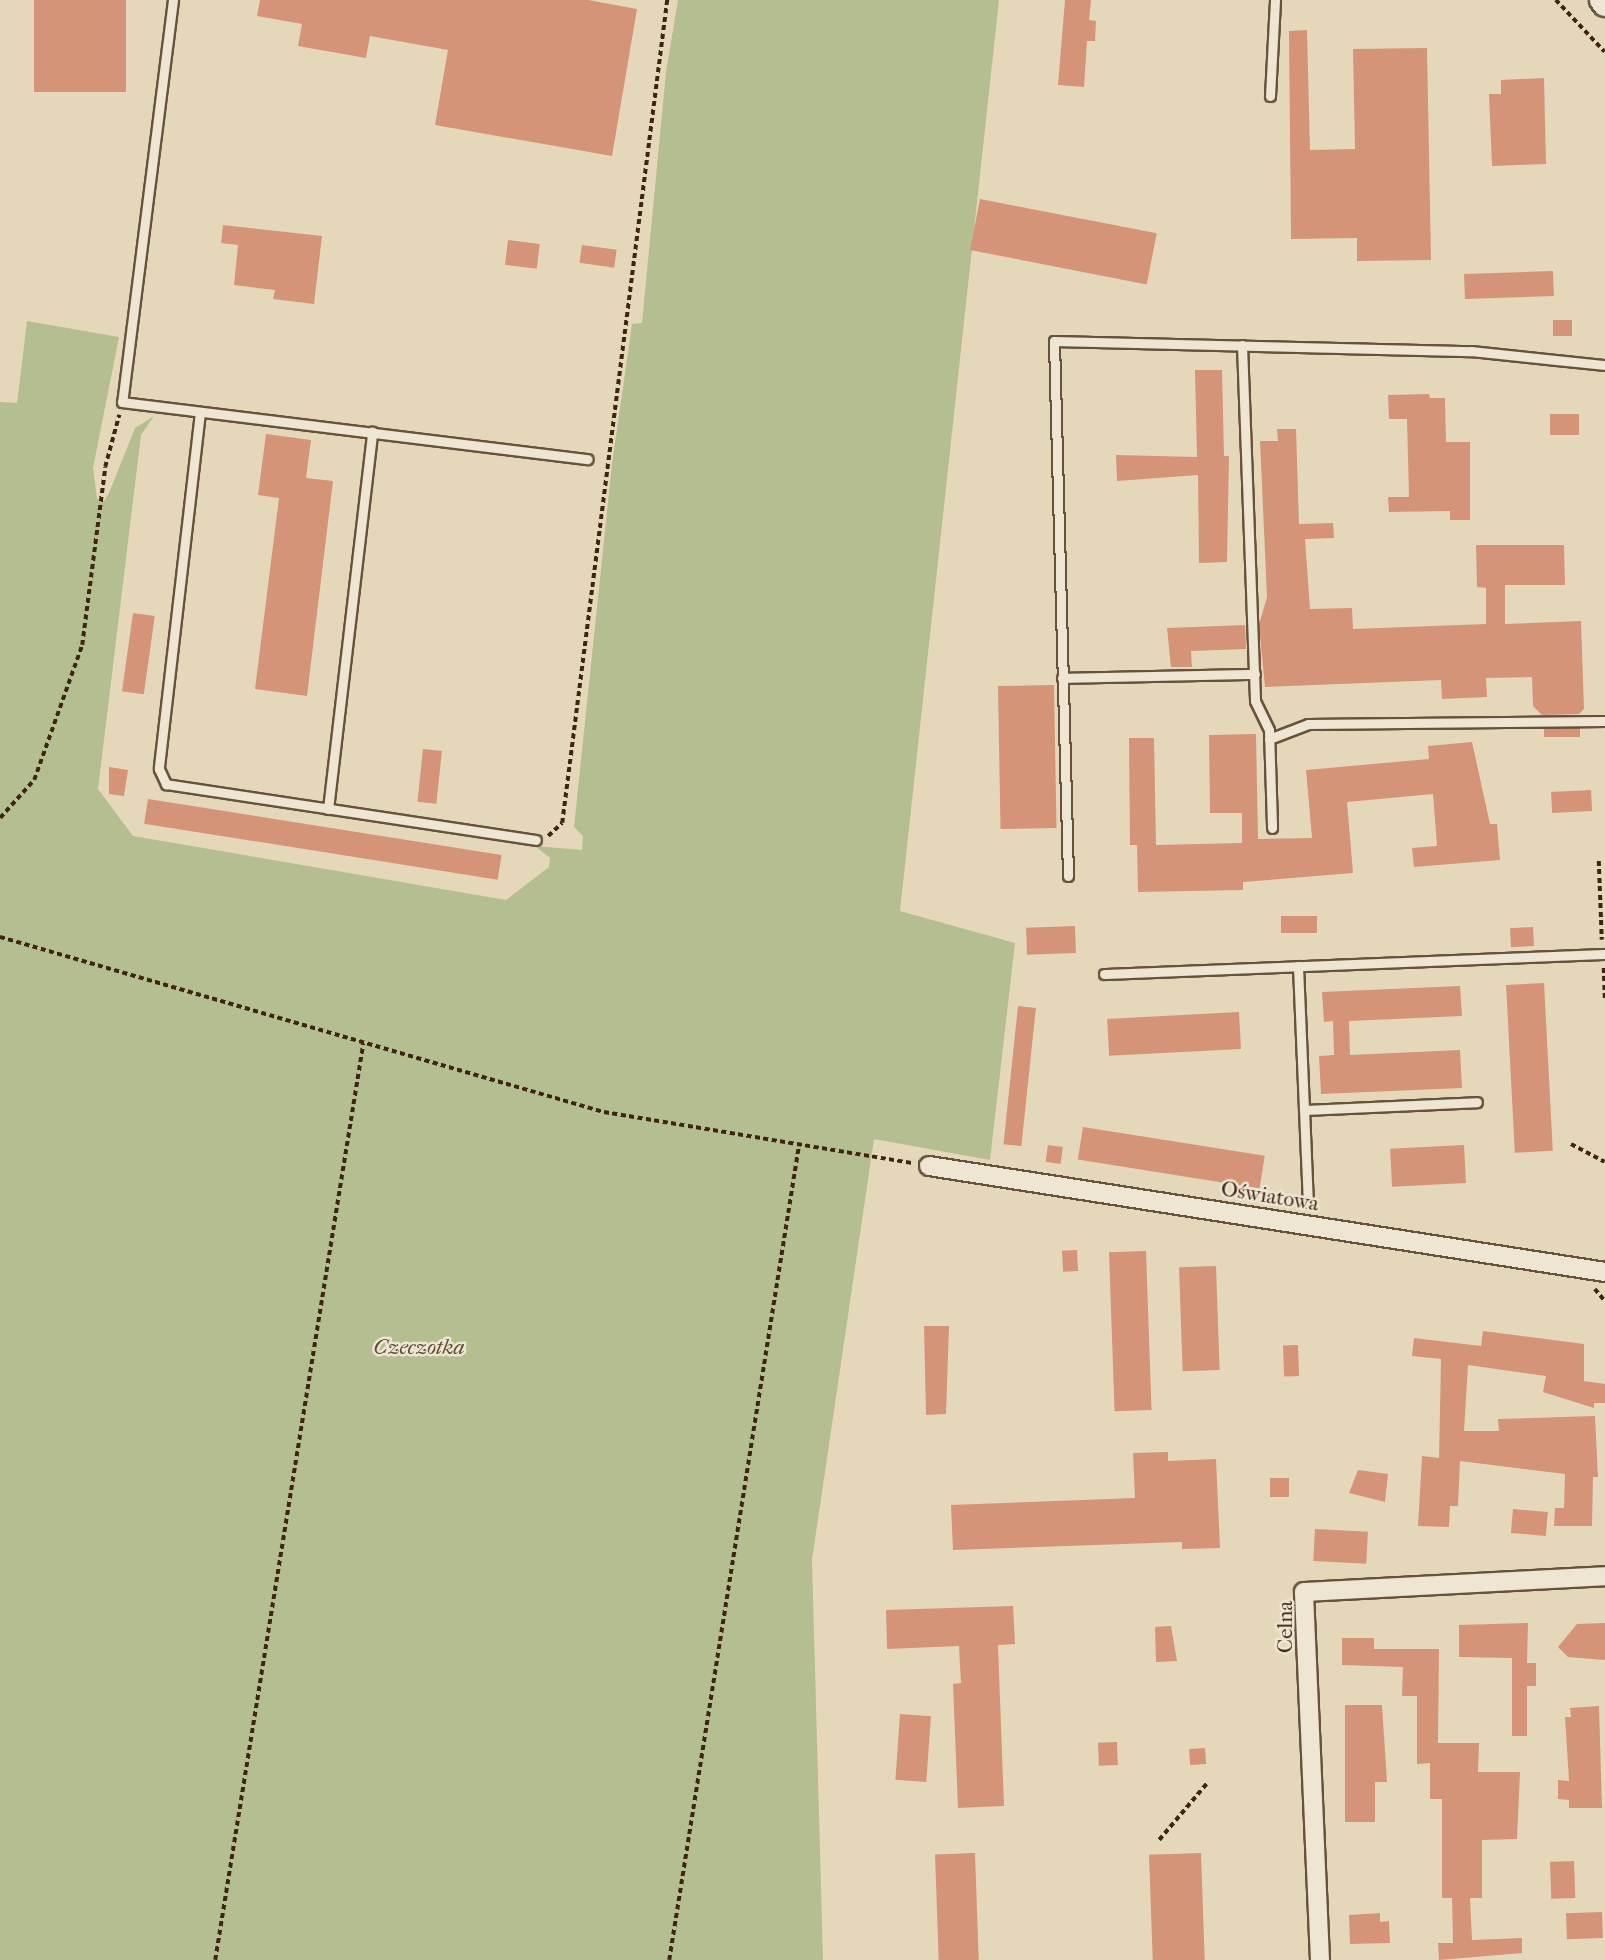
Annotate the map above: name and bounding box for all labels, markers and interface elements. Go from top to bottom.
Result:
street label: Oświatowa [1219,1176,1321,1216]
park label: Czeczotka [374,1334,464,1360]
street label: Celna [1272,1601,1298,1653]

